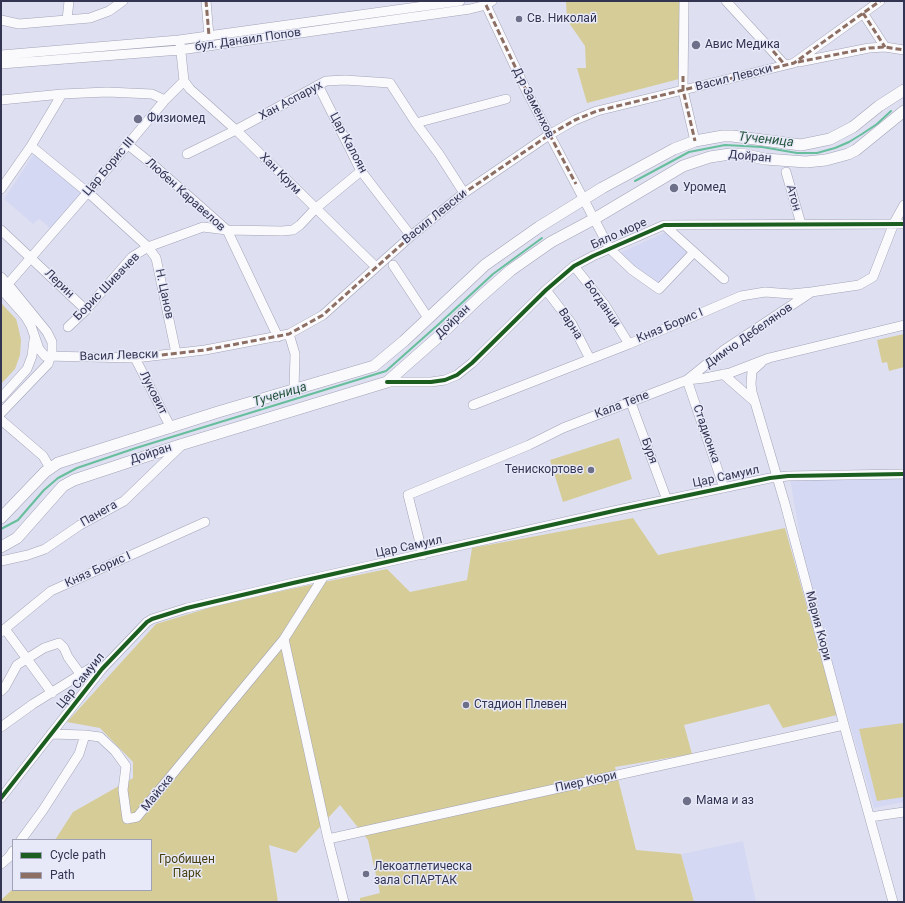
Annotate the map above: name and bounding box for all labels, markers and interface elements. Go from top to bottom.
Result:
place label: Св. Николай [527,12,597,26]
marker: Св. Николай [514,14,524,24]
street label: бул. Данаил Попов [194,25,302,55]
place label: Авис Медика [705,38,780,52]
marker: Авис Медика [690,39,702,51]
street label: Васил Левски [694,62,774,94]
street label: Д-р Заменхов [509,65,557,141]
street label: Хан Аспарух [257,78,325,124]
street label: Цар Калоян [326,110,370,176]
place label: Физиомед [147,112,206,126]
marker: Физиомед [132,113,144,125]
water label: Тученица [738,129,794,151]
street label: Цар Борис III [80,135,138,199]
street label: Дойран [728,148,772,166]
street label: Хан Крум [256,150,304,198]
street label: Любен Каравелов [142,155,228,235]
place label: Уромед [683,181,726,195]
marker: Уромед [668,182,680,194]
street label: Атон [782,183,804,213]
street label: Васил Левски [400,187,470,247]
street label: Бяло море [589,215,649,253]
street label: Борис Шивачев [71,250,143,324]
street label: Лерин [41,267,77,301]
street label: Н. Цанов [152,268,176,320]
street label: Богданци [581,278,623,330]
street label: Димчо Дебелянов [702,300,796,372]
street label: Дойран [433,302,473,342]
street label: Варна [555,306,585,342]
street label: Княз Борис I [635,306,705,346]
street label: Васил Левски [80,347,158,365]
street label: Луковит [136,369,170,417]
water label: Тученица [251,379,309,411]
street label: Кала Тепе [593,388,651,422]
street label: Стадионка [689,403,723,465]
street label: Буря [638,436,660,466]
street label: Дойран [128,441,174,467]
place label: Тенискортове [505,463,583,477]
street label: Цар Самуил [691,463,761,491]
marker: Тенискортове [586,465,596,475]
street label: Панега [78,498,120,530]
street label: Цар Самуил [374,533,444,561]
street label: Княз Борис I [63,549,133,591]
street label: Мария Кюри [802,590,834,662]
street label: Цар Самуил [54,650,108,712]
place label: Стадион Плевен [474,698,567,712]
marker: Стадион Плевен [461,700,471,710]
street label: Пиер Кюри [554,768,618,796]
street label: Майска [139,772,177,814]
place label: Мама и аз [696,794,754,808]
marker: Мама и аз [681,795,693,807]
legend [12,839,152,891]
text: Cycle path [50,848,106,862]
park label: Гробищен Парк [159,853,215,881]
place label: Лекоатлетическа зала СПАРТАК [374,860,472,888]
text: Path [50,868,75,882]
marker: Лекоатлетическа зала СПАРТАК [361,869,371,879]

